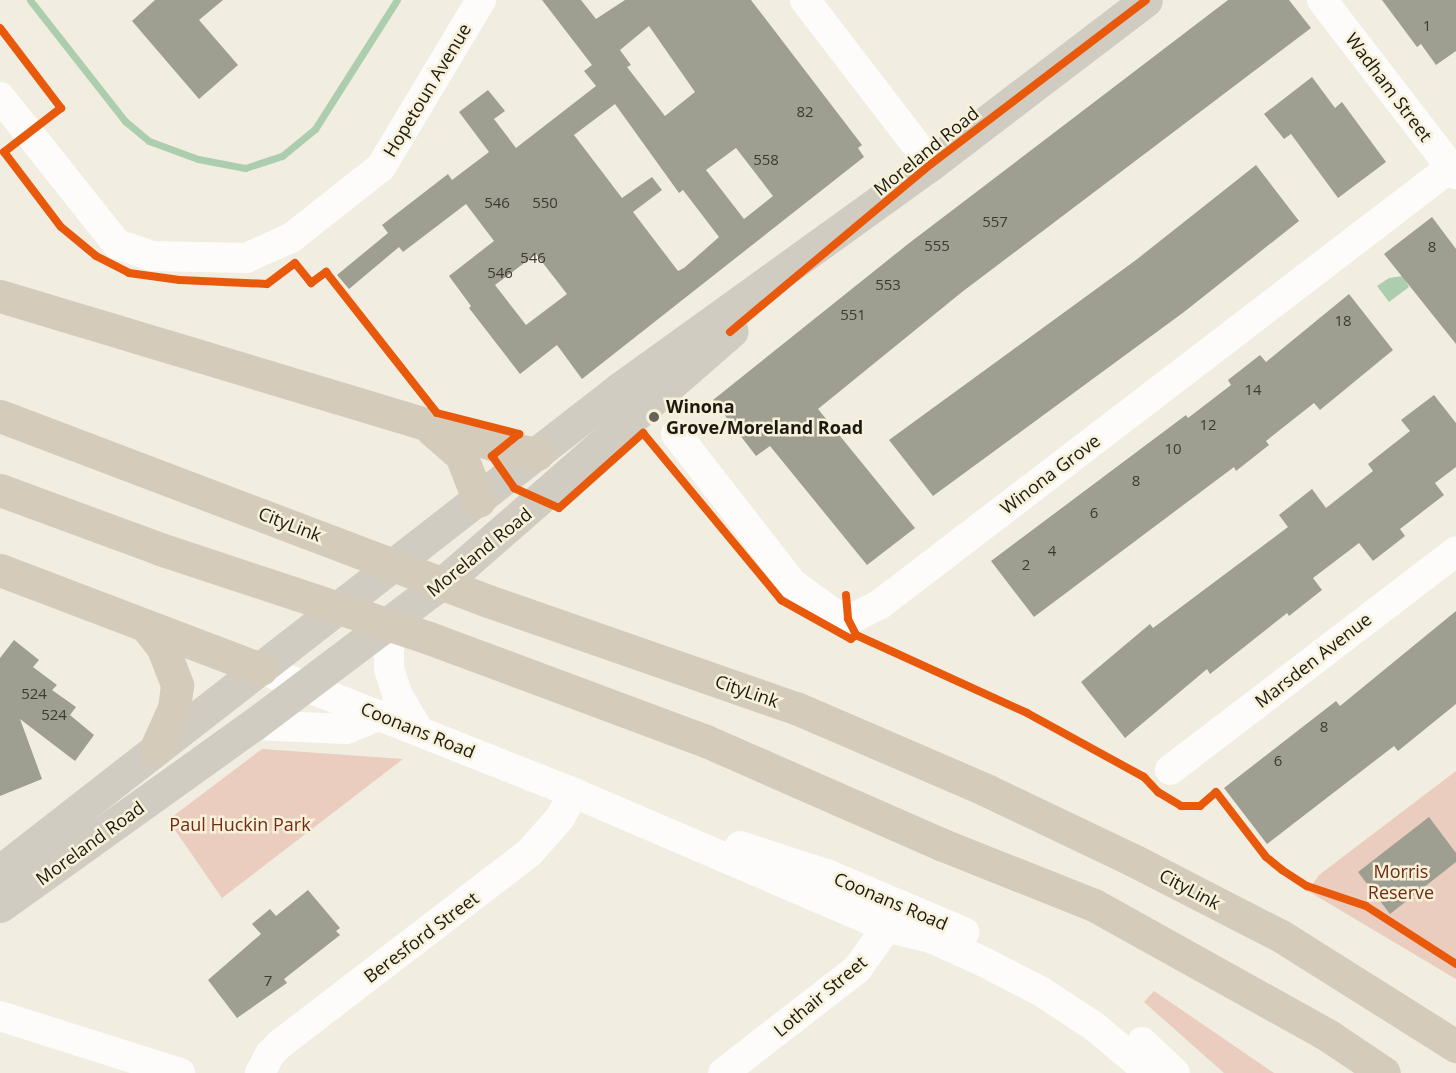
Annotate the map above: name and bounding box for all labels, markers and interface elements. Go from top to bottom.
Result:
house number: 1 [1423,17,1431,35]
street label: Hopetoun Avenue [379,19,475,161]
street label: Wadham Street [1341,28,1437,146]
street label: Moreland Road [869,102,983,200]
house number: 82 [796,103,814,121]
house number: 558 [753,151,779,169]
house number: 546 [484,194,510,212]
house number: 550 [532,194,558,212]
house number: 557 [982,213,1008,231]
house number: 555 [924,237,950,255]
house number: 8 [1428,238,1436,256]
house number: 546 [520,249,546,267]
house number: 546 [487,264,513,282]
house number: 553 [875,276,901,294]
house number: 551 [840,306,866,324]
house number: 18 [1334,312,1352,330]
house number: 14 [1244,381,1262,399]
place label: Winona Grove/Moreland Road [666,396,863,438]
marker: Winona Grove/Moreland Road [647,410,661,424]
house number: 12 [1199,416,1217,434]
street label: Winona Grove [996,430,1104,518]
house number: 10 [1164,440,1182,458]
house number: 8 [1132,472,1140,490]
street label: CityLink [255,502,325,546]
street label: Moreland Road [422,503,536,601]
house number: 6 [1090,504,1098,522]
house number: 4 [1048,542,1056,560]
house number: 2 [1022,556,1030,574]
street label: Marsden Avenue [1251,608,1375,712]
street label: CityLink [712,670,782,712]
house number: 524 [21,685,47,703]
street label: Coonans Road [358,697,478,763]
house number: 524 [41,706,67,724]
house number: 8 [1320,718,1328,736]
house number: 6 [1274,752,1282,770]
street label: Moreland Road [32,796,148,890]
park label: Paul Huckin Park [169,813,311,835]
park label: Morris Reserve [1368,861,1434,904]
street label: CityLink [1156,864,1224,914]
street label: Coonans Road [831,867,951,935]
street label: Beresford Street [359,887,483,987]
street label: Lothair Street [769,951,871,1041]
house number: 7 [264,972,272,990]

